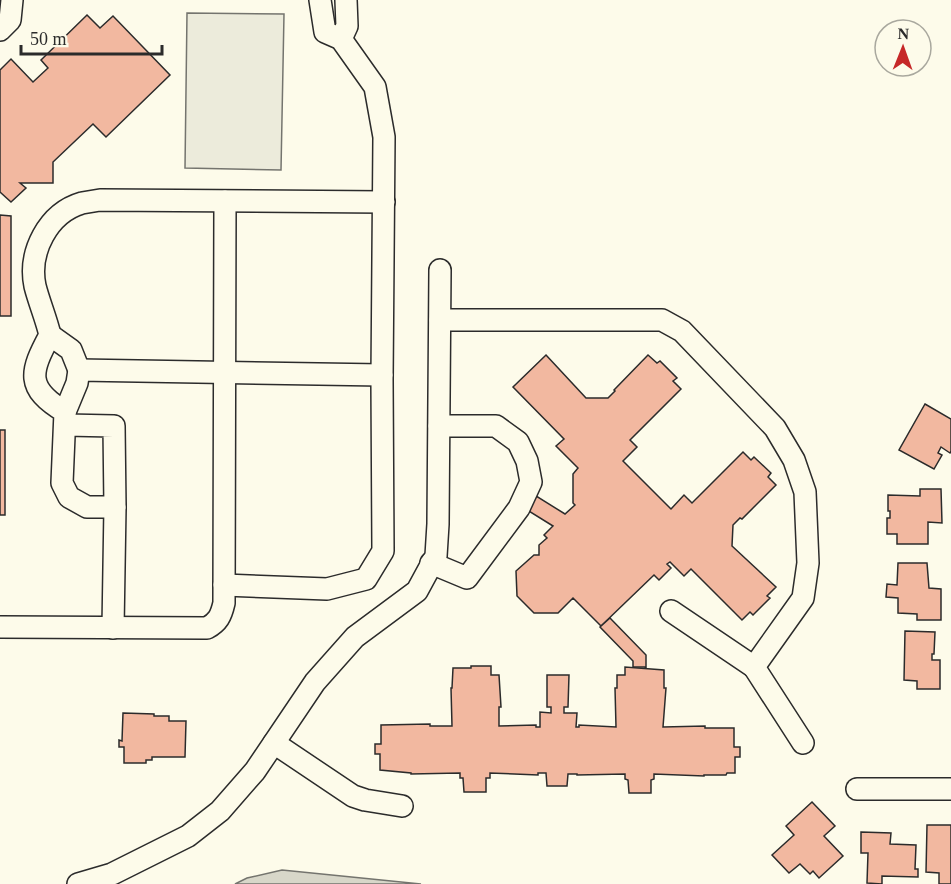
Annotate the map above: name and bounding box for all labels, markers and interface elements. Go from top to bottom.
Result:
scale bar [21,18,162,56]
north arrow [873,18,933,78]
text: N [897,25,910,42]
text: 50 m [30,29,67,49]

